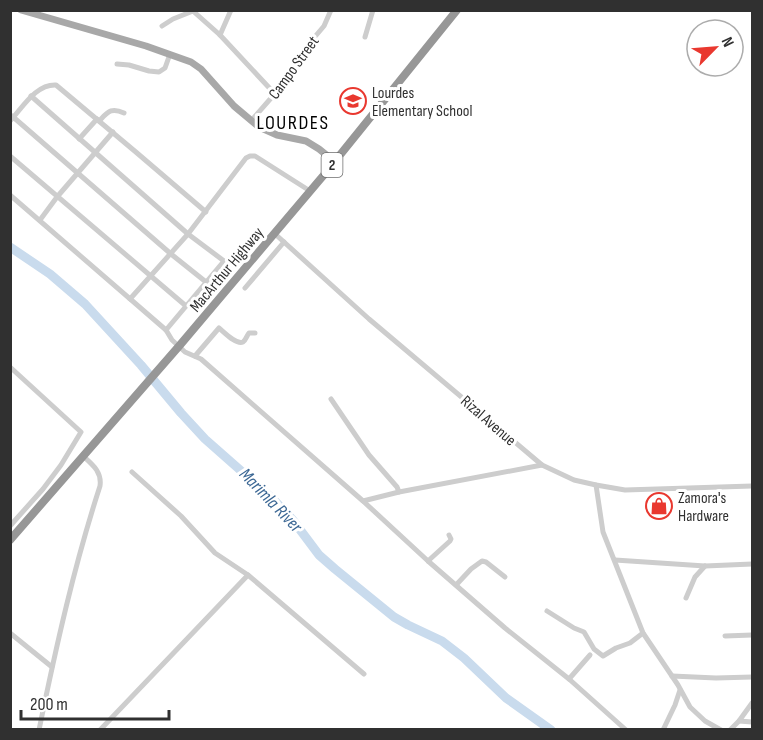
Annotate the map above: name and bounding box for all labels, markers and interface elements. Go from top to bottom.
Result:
north arrow [685,18,745,78]
street label: Campo Street [265,32,324,103]
text: N [717,34,738,50]
place label: Lourdes Elementary School [372,84,472,121]
school or university icon: Lourdes Elementary School [338,86,368,116]
district label: LOURDES [256,111,330,135]
road number: 2 [322,153,342,177]
street label: MacArthur Highway [186,224,268,316]
street label: Rizal Avenue [457,392,520,450]
water label: Marimla River [235,464,307,537]
place label: Zamora's Hardware [678,489,729,526]
shop icon: Zamora's Hardware [644,491,674,521]
scale bar [21,683,170,721]
text: 200 m [30,694,68,715]

